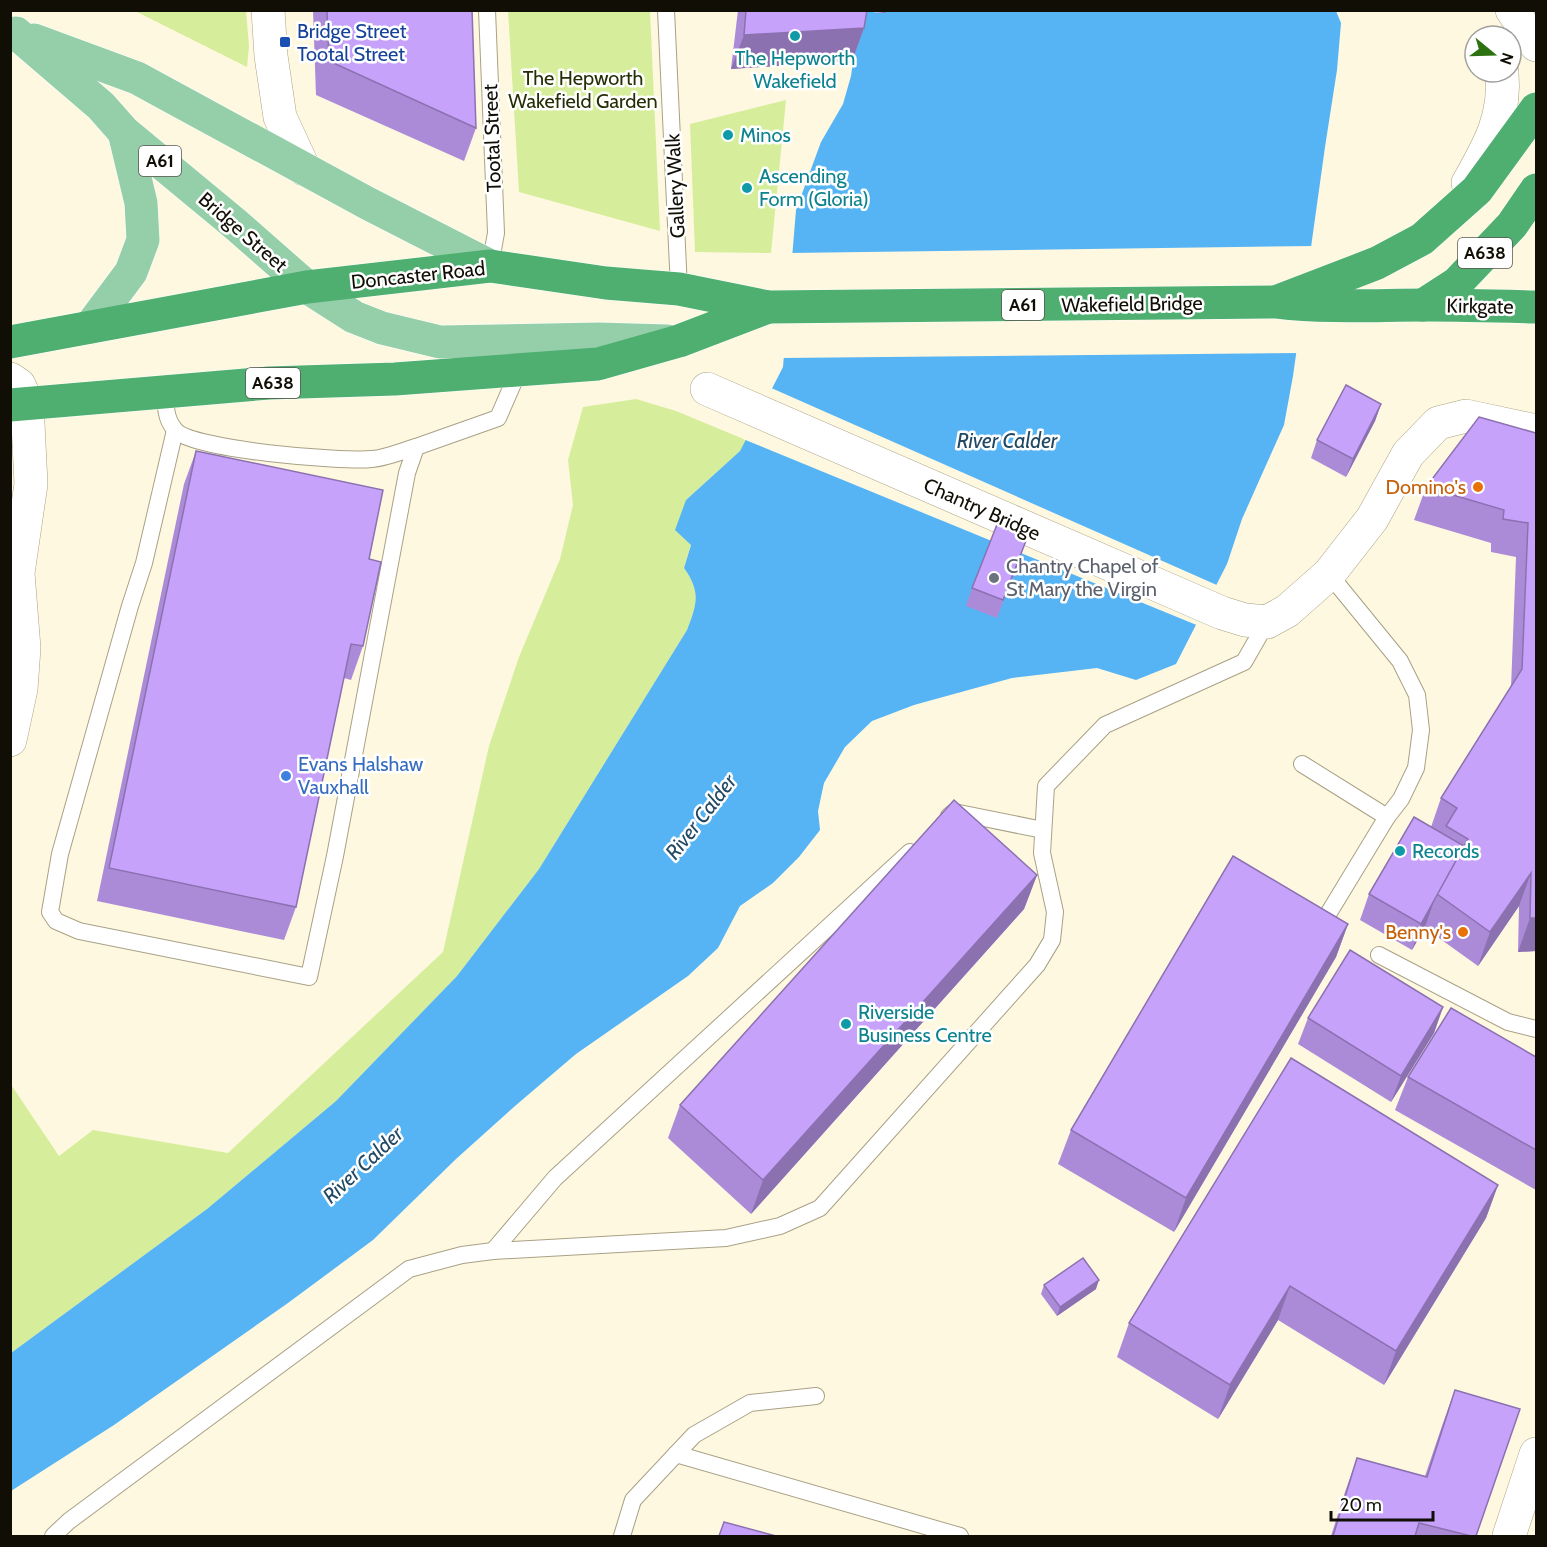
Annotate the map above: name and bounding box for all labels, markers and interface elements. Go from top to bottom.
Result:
place label: Bridge Street Tootal Street [297,19,407,66]
north arrow [1463,24,1523,84]
marker: The Hepworth Wakefield [788,29,802,43]
marker: Bridge Street Tootal Street [278,35,292,49]
place label: The Hepworth Wakefield [735,46,855,93]
text: N [1496,50,1518,67]
park label: The Hepworth Wakefield Garden [508,66,658,113]
street label: Tootal Street [478,83,506,192]
place label: Minos [740,123,791,147]
marker: Minos [721,128,735,142]
street label: Gallery Walk [660,133,690,239]
road number: A61 [139,146,181,176]
place label: Ascending Form (Gloria) [759,164,869,211]
marker: Ascending Form (Gloria) [740,181,754,195]
street label: Bridge Street [194,187,292,277]
road number: A638 [1458,238,1512,268]
street label: Doncaster Road [350,256,486,294]
road number: A61 [1002,290,1044,320]
street label: Wakefield Bridge [1061,291,1203,317]
street label: Kirkgate [1446,293,1514,319]
road number: A638 [246,368,300,398]
water label: River Calder [957,428,1059,453]
street label: Chantry Bridge [920,473,1044,545]
place label: Domino's [1386,475,1466,499]
marker: Domino's [1471,480,1485,494]
place label: Chantry Chapel of St Mary the Virgin [1006,554,1159,601]
marker: Chantry Chapel of St Mary the Virgin [987,571,1001,585]
place label: Evans Halshaw Vauxhall [298,752,424,799]
water label: River Calder [660,768,742,864]
marker: Evans Halshaw Vauxhall [279,769,293,783]
place label: Records [1412,839,1479,863]
marker: Records [1393,844,1407,858]
place label: Benny's [1385,920,1451,944]
marker: Benny's [1456,925,1470,939]
place label: Riverside Business Centre [858,1000,992,1047]
marker: Riverside Business Centre [839,1017,853,1031]
water label: River Calder [317,1120,409,1208]
scale bar [1331,1484,1433,1522]
text: 20 m [1340,1494,1382,1516]

